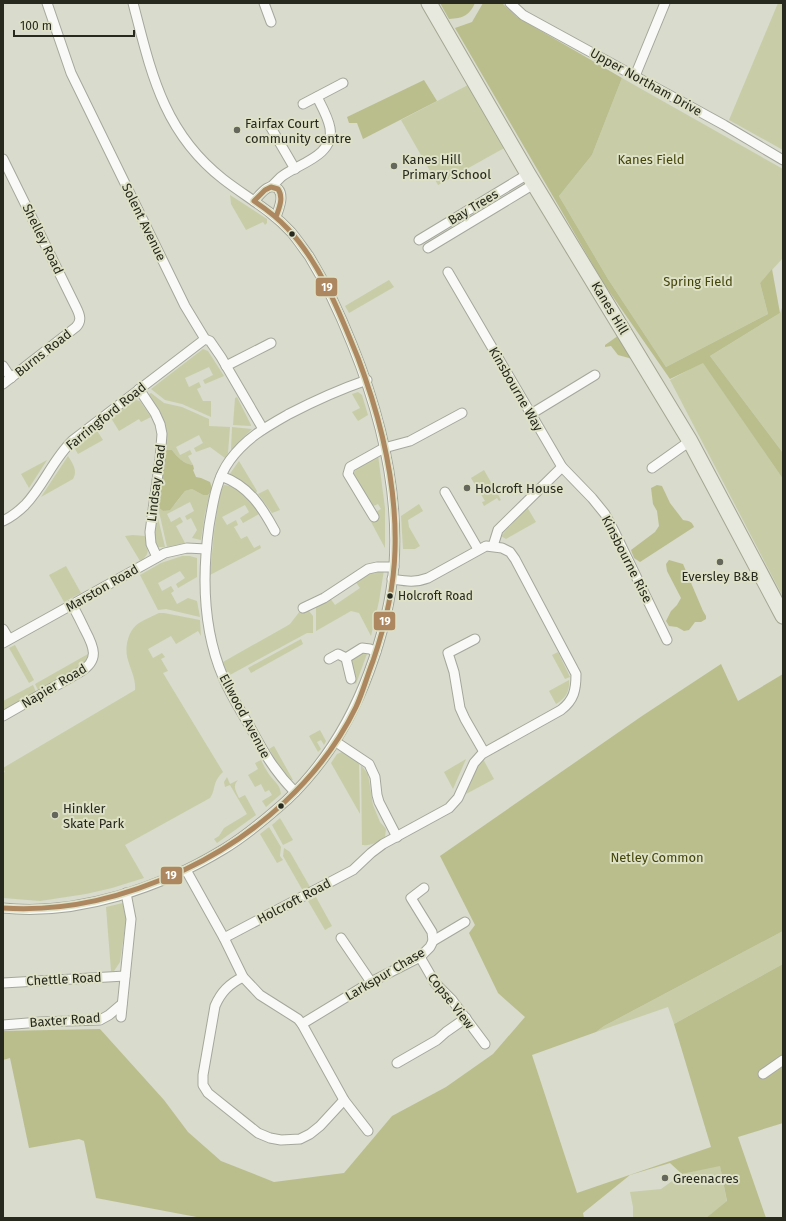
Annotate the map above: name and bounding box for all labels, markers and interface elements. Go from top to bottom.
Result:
scale bar [14,12,134,38]
text: 100 m [20,19,52,33]
street label: Upper Northam Drive [587,45,705,119]
place label: Fairfax Court community centre [245,116,351,146]
marker: Fairfax Court community centre [232,125,242,135]
place label: Kanes Hill Primary School [402,152,491,182]
park label: Kanes Field [617,152,685,167]
marker: Kanes Hill Primary School [389,161,399,171]
street label: Solent Avenue [119,181,169,263]
street label: Bay Trees [445,186,501,228]
street label: Shelley Road [20,201,66,277]
unlabelled marker [287,229,297,239]
park label: Spring Field [663,274,733,289]
line badge: 19 [315,277,338,297]
street label: Kanes Hill [588,279,632,337]
text: 19 [321,281,333,294]
street label: Burns Road [12,326,74,380]
street label: Kinsbourne Way [486,344,546,434]
street label: Farringford Road [63,379,149,453]
street label: Lindsay Road [144,443,168,523]
place label: Holcroft House [475,481,563,496]
marker: Holcroft House [462,483,472,493]
street label: Kinsbourne Rise [599,513,655,605]
marker: Eversley B&B [715,557,725,567]
street label: Marston Road [63,561,141,615]
place label: Eversley B&B [682,569,759,584]
place label: Holcroft Road [398,589,473,603]
marker: Holcroft Road [385,591,395,601]
line badge: 19 [373,611,396,631]
text: 19 [379,615,391,628]
street label: Napier Road [19,661,89,711]
street label: Ellwood Avenue [216,671,274,761]
place label: Hinkler Skate Park [63,801,125,831]
unlabelled marker [276,801,286,811]
marker: Hinkler Skate Park [50,810,60,820]
park label: Netley Common [610,850,704,865]
line badge: 19 [160,866,183,885]
text: 19 [165,869,177,882]
street label: Holcroft Road [255,875,333,927]
street label: Larkspur Chase [343,944,427,1004]
street label: Chettle Road [26,970,102,988]
street label: Copse View [425,970,478,1032]
street label: Baxter Road [29,1010,101,1030]
place label: Greenacres [673,1171,739,1186]
marker: Greenacres [660,1173,670,1183]

